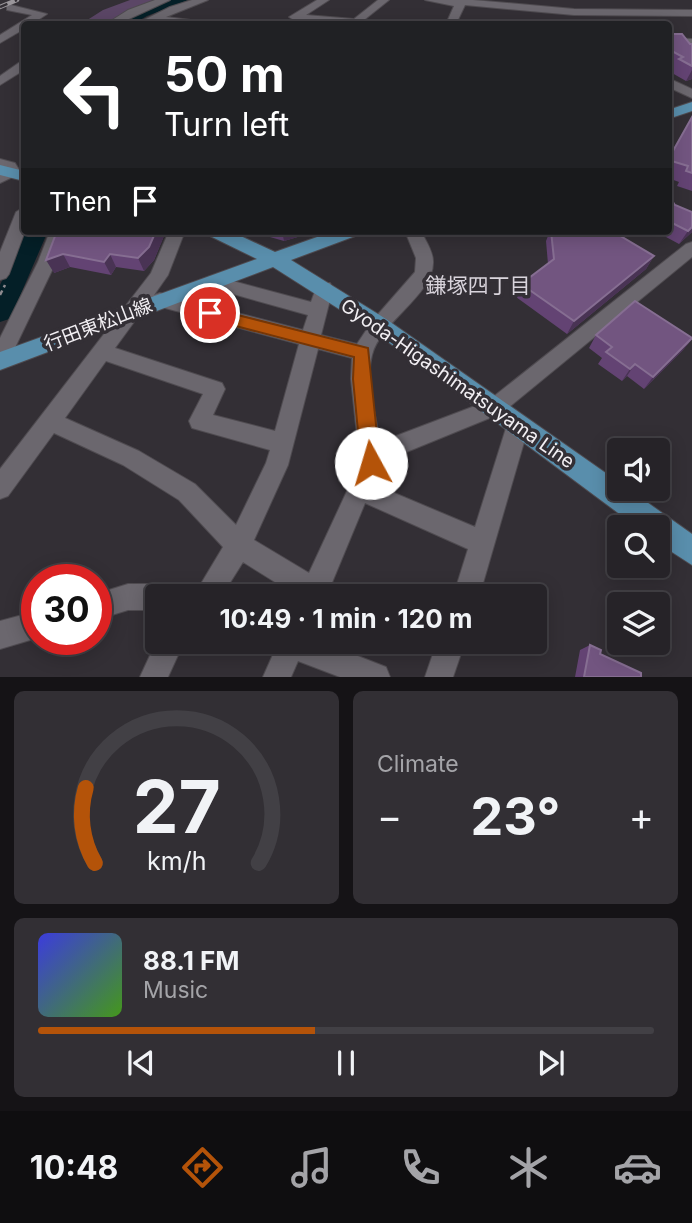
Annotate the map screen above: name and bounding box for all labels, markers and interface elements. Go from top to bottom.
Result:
text: 50 m [164,45,285,104]
icon: left [49,49,140,140]
text: Turn left [164,105,289,144]
icon: arrive [126,182,164,220]
text: Then [49,186,112,217]
district label: 鎌塚四丁目 [426,273,531,298]
pin [180,283,240,343]
street label: 行田東松山線 [41,293,156,356]
icon: arrive [191,294,229,332]
street label: Gyoda-Higashimatsuyama Line [336,294,579,473]
position arrow [334,426,408,500]
map controls [607,438,670,655]
button: sound [607,438,670,501]
button: search [607,515,670,578]
speed limit sign: 30 [21,564,112,655]
button: layers [607,592,670,655]
text: 10:49 · 1 min · 120 m [219,603,473,634]
text: Climate [377,750,459,778]
text: 27 [132,763,221,852]
text: 23° [471,785,560,848]
text: − [377,793,402,839]
text: + [629,793,654,839]
text: km/h [147,846,206,876]
text: 88.1 FM [143,945,239,976]
text: Music [143,976,208,1004]
icon: previous [122,1044,160,1082]
icon: pause [327,1044,365,1082]
icon: next [532,1044,570,1082]
icon: directions [178,1143,227,1192]
icon: music [287,1143,336,1192]
icon: phone [396,1143,445,1192]
icon: climate [504,1143,553,1192]
icon: car [613,1143,662,1192]
text: 10:48 [30,1148,118,1187]

